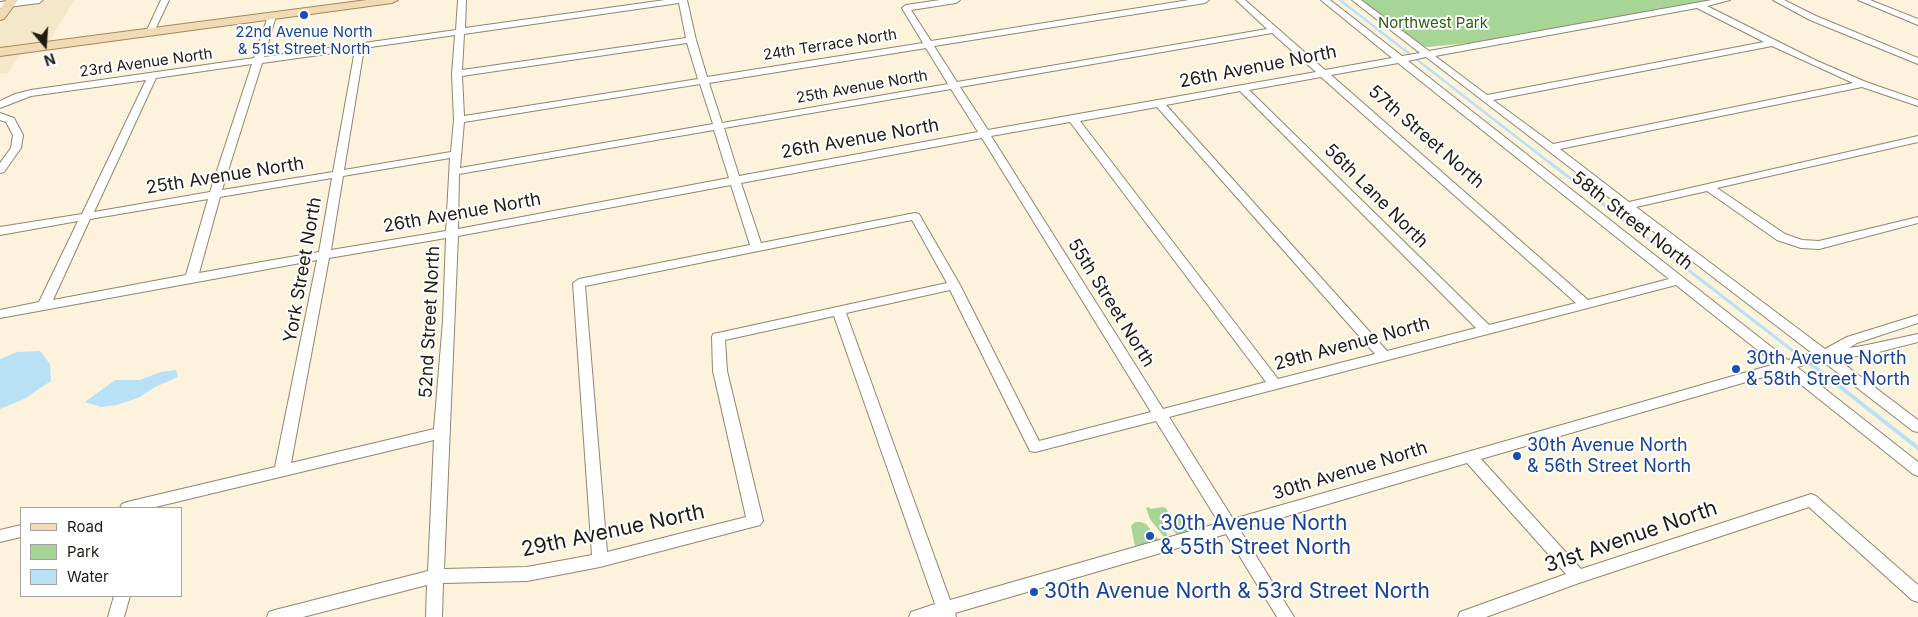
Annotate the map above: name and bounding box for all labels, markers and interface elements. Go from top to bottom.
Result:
marker: 22nd Avenue North & 51st Street North [298,9,310,21]
park label: Northwest Park [1378,14,1488,32]
north arrow [20,20,70,70]
place label: 22nd Avenue North & 51st Street North [235,23,373,58]
street label: 24th Terrace North [762,26,898,64]
street label: 26th Avenue North [1177,41,1339,93]
street label: 23rd Avenue North [78,45,214,81]
text: N [42,50,57,69]
street label: 25th Avenue North [795,67,929,107]
street label: 57th Street North [1364,81,1488,193]
street label: 26th Avenue North [779,114,941,164]
street label: 56th Lane North [1320,140,1432,252]
street label: 25th Avenue North [144,153,306,199]
street label: 58th Street North [1567,167,1697,275]
street label: 26th Avenue North [381,188,543,238]
street label: York Street North [280,196,326,344]
street label: 55th Street North [1063,235,1159,371]
street label: 52nd Street North [415,245,445,399]
street label: 29th Avenue North [1272,313,1432,375]
place label: 30th Avenue North & 58th Street North [1746,348,1910,390]
marker: 30th Avenue North & 58th Street North [1730,363,1742,375]
place label: 30th Avenue North & 56th Street North [1527,435,1691,478]
street label: 30th Avenue North [1270,437,1430,505]
marker: 30th Avenue North & 56th Street North [1511,450,1523,462]
street label: 31st Avenue North [1541,496,1721,578]
street label: 29th Avenue North [519,499,707,563]
legend [20,507,182,597]
place label: 30th Avenue North & 55th Street North [1160,511,1351,561]
text: Road [67,517,103,536]
marker: 30th Avenue North & 55th Street North [1144,530,1156,542]
text: Park [67,542,99,561]
text: Water [67,567,109,586]
place label: 30th Avenue North & 53rd Street North [1044,579,1430,605]
marker: 30th Avenue North & 53rd Street North [1028,586,1040,598]

